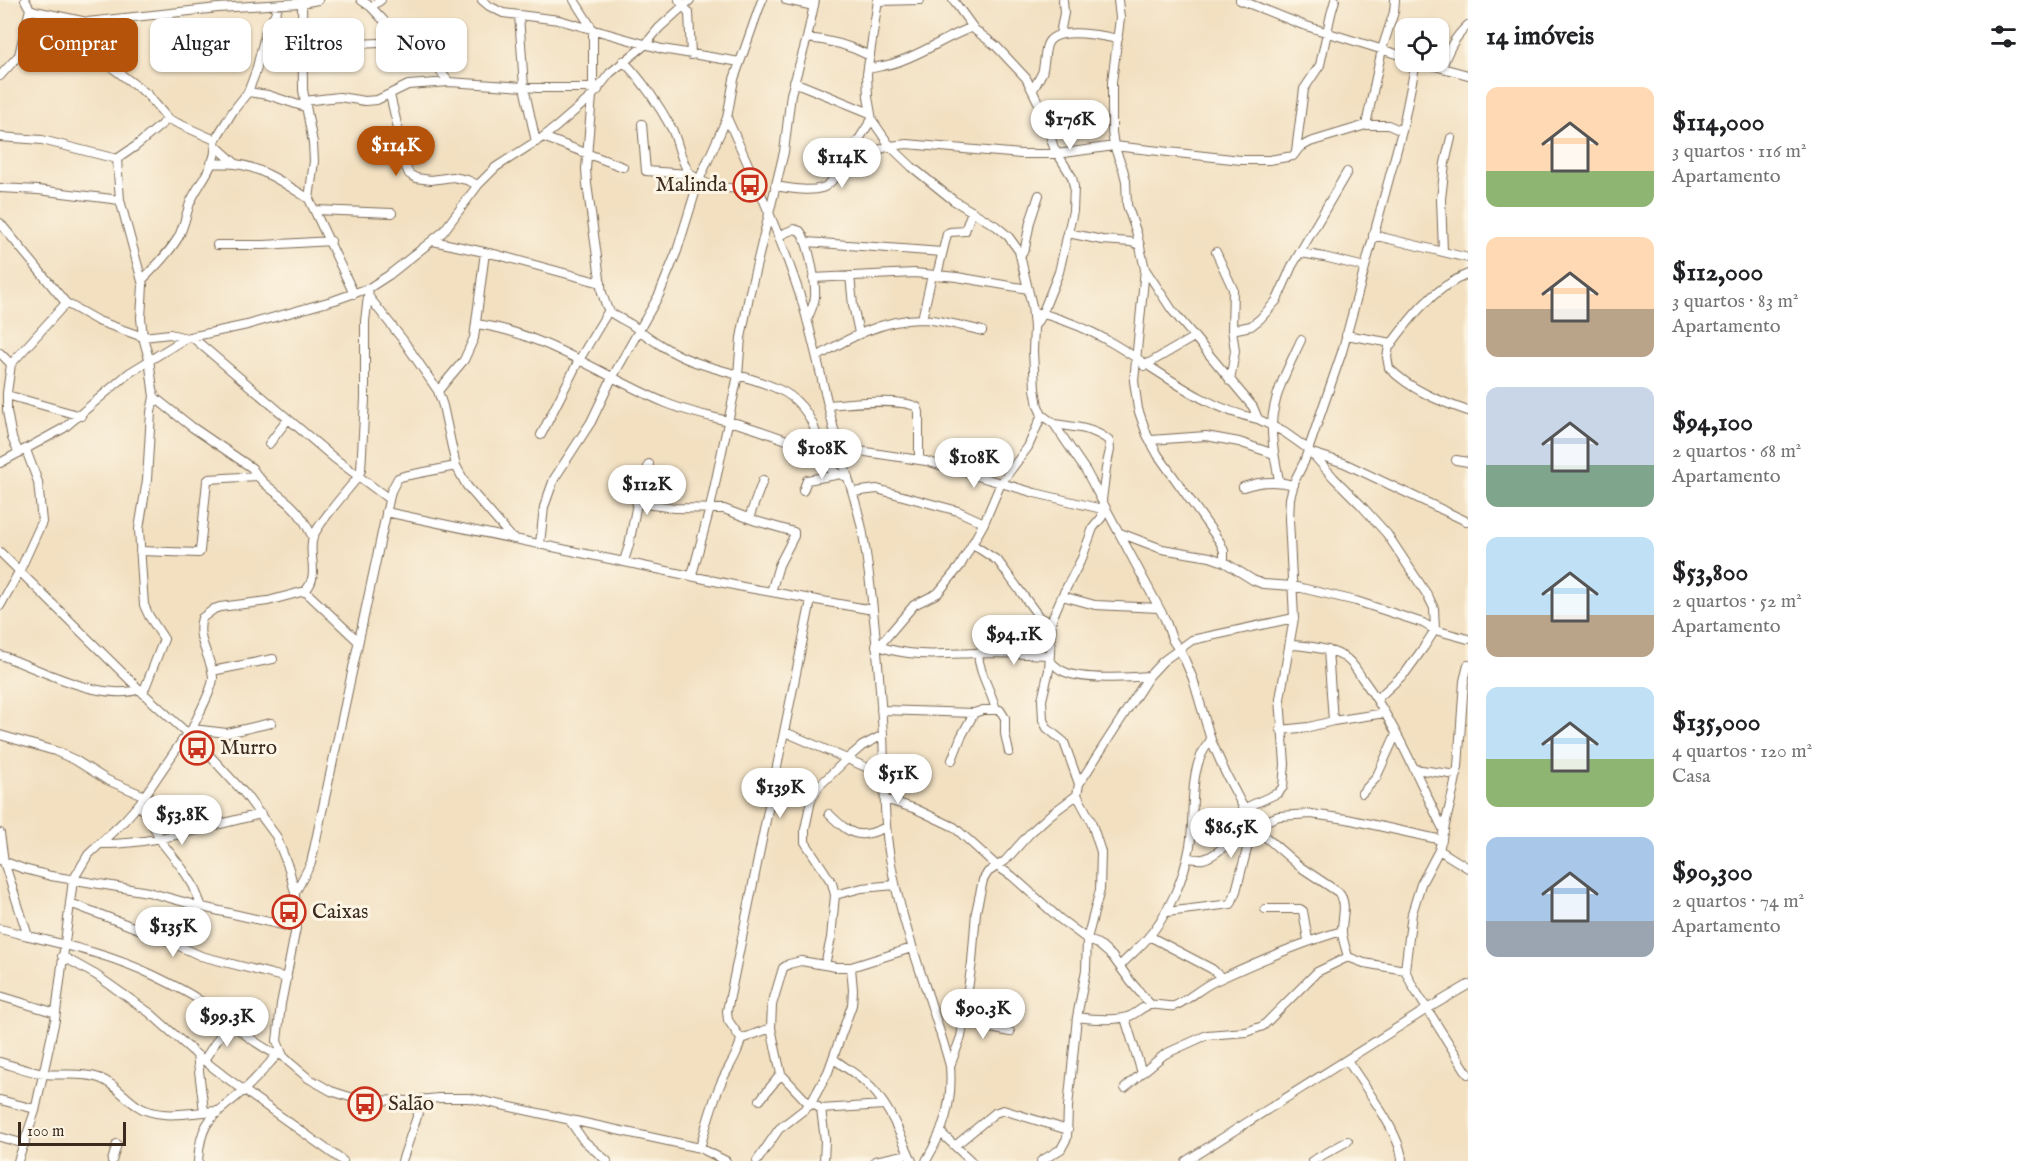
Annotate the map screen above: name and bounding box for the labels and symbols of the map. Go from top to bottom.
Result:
pin: $176K [1028,100,1112,151]
pin: $114K [354,126,438,177]
pin: $114K [800,138,884,189]
bus stop icon: Malinda [732,167,768,203]
place label: Malinda [655,172,728,199]
pin: $108K [780,429,864,480]
pin: $108K [932,438,1016,489]
pin: $112K [605,465,689,516]
pin: $94.1K [965,615,1063,666]
bus stop icon: Murro [179,730,215,766]
place label: Murro [220,735,277,762]
pin: $51K [862,754,934,805]
pin: $139K [738,768,822,819]
pin: $53.8K [133,795,231,846]
pin: $86.5K [1182,808,1280,859]
bus stop icon: Caixas [271,894,307,930]
place label: Caixas [312,899,368,926]
pin: $135K [131,907,215,958]
pin: $90.3K [934,989,1032,1040]
pin: $99.3K [178,997,276,1048]
bus stop icon: Salão [347,1086,383,1122]
place label: Salão [388,1091,434,1118]
scale bar [18,1119,126,1146]

